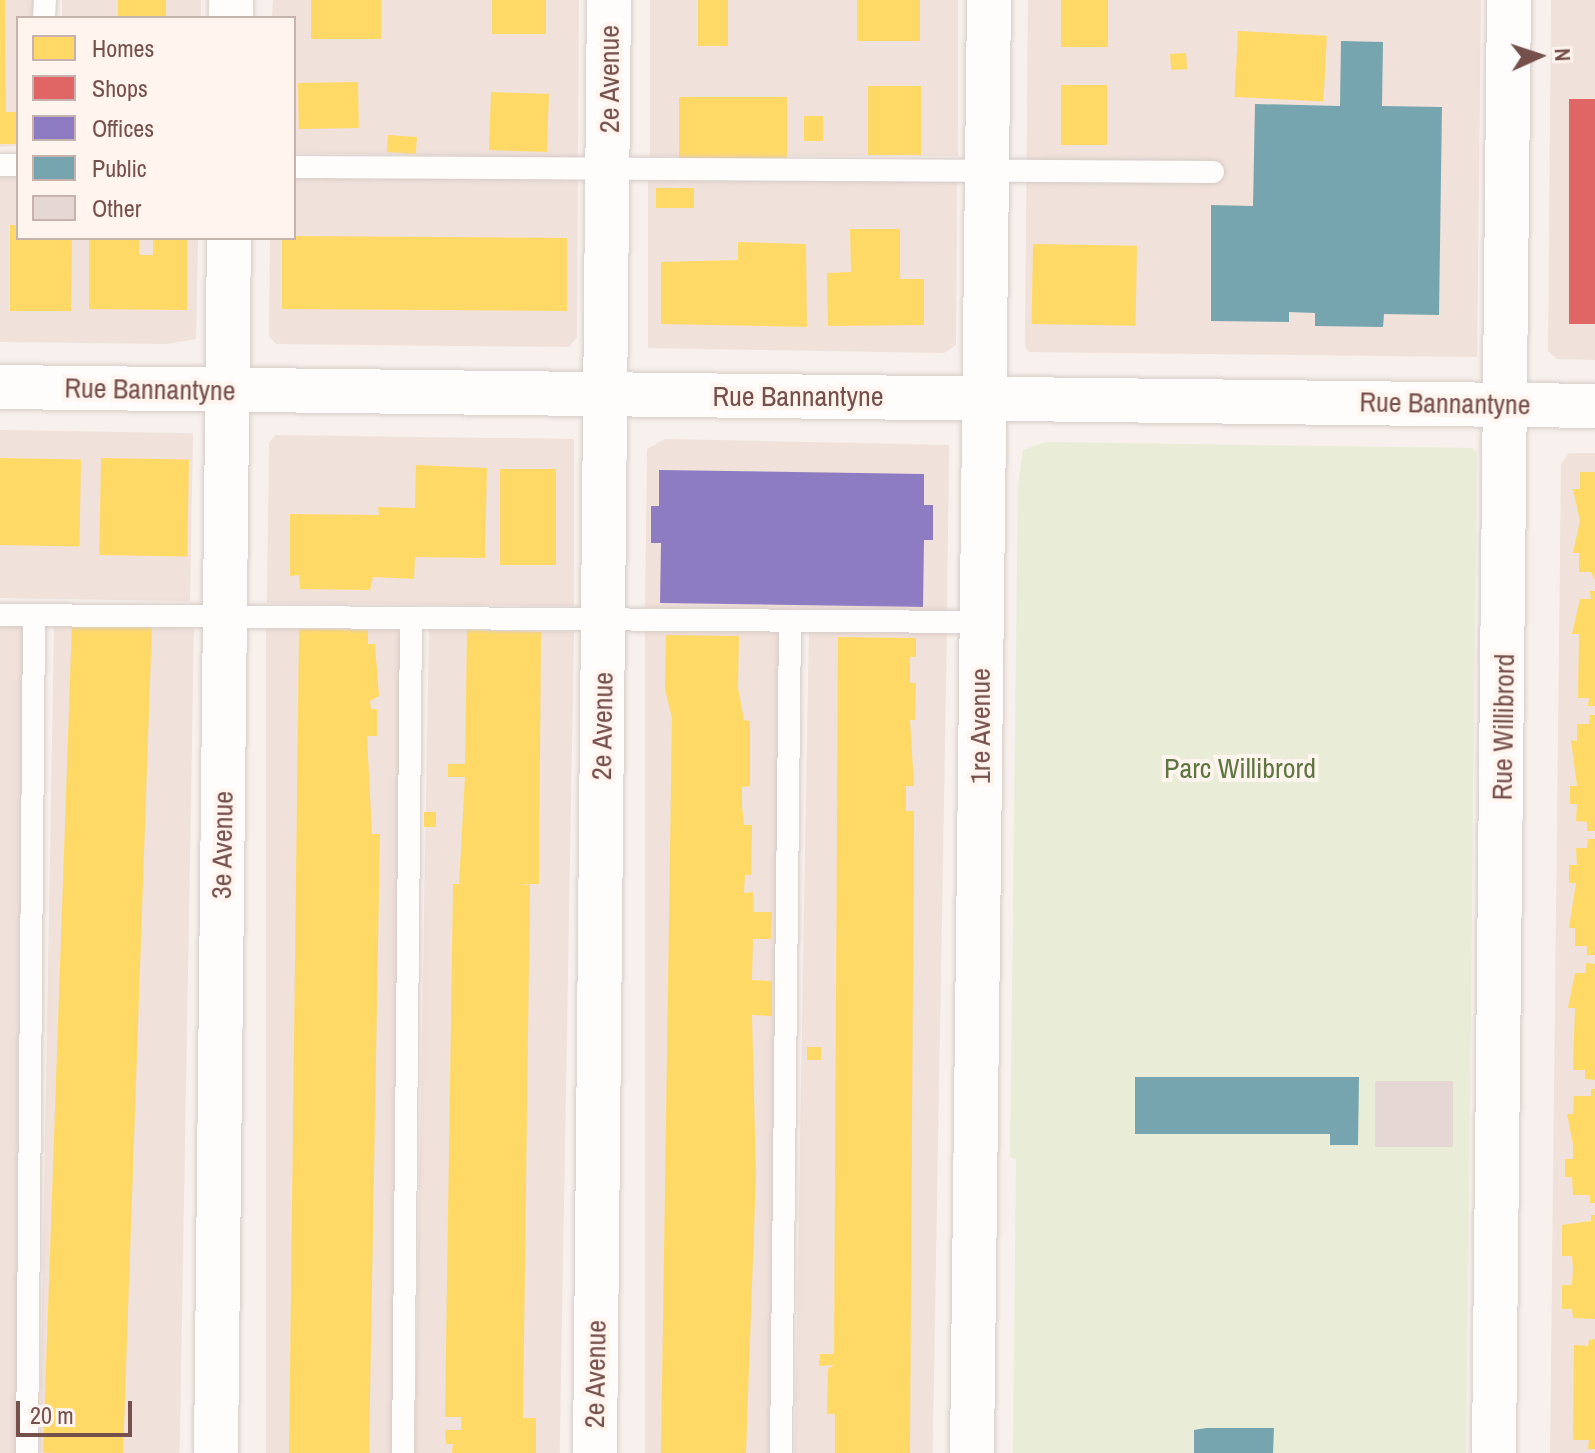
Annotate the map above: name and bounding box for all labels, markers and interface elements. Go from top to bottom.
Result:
legend [16,16,296,240]
north arrow [1499,16,1579,96]
street label: 2e Avenue [592,24,626,134]
text: Homes [92,32,154,64]
text: N [1548,47,1578,62]
text: Shops [92,72,148,104]
text: Offices [92,112,154,144]
text: Public [92,152,147,184]
text: Other [92,192,141,224]
street label: Rue Bannantyne [64,371,236,407]
street label: Rue Bannantyne [712,379,884,413]
street label: Rue Bannantyne [1359,385,1531,421]
street label: Rue Willibrord [1485,653,1521,801]
street label: 1re Avenue [963,667,997,785]
street label: 2e Avenue [584,671,620,781]
park label: Parc Willibrord [1164,751,1316,785]
street label: 3e Avenue [204,790,240,900]
street label: 2e Avenue [577,1319,613,1429]
scale bar [20,1385,136,1435]
text: 20 m [30,1399,74,1431]

